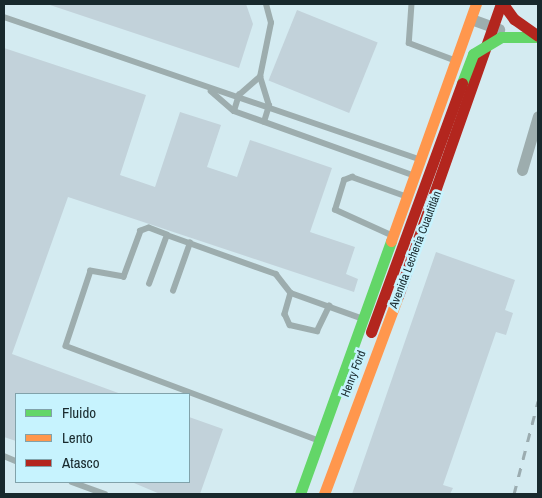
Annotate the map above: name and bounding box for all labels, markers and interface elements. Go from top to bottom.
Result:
street label: Avenida Lecheria Cuautitlán [387,189,445,311]
street label: Henry Ford [339,349,369,399]
legend [15,393,190,483]
text: Fluido [62,402,96,423]
text: Lento [62,427,93,448]
text: Atasco [62,452,100,473]

